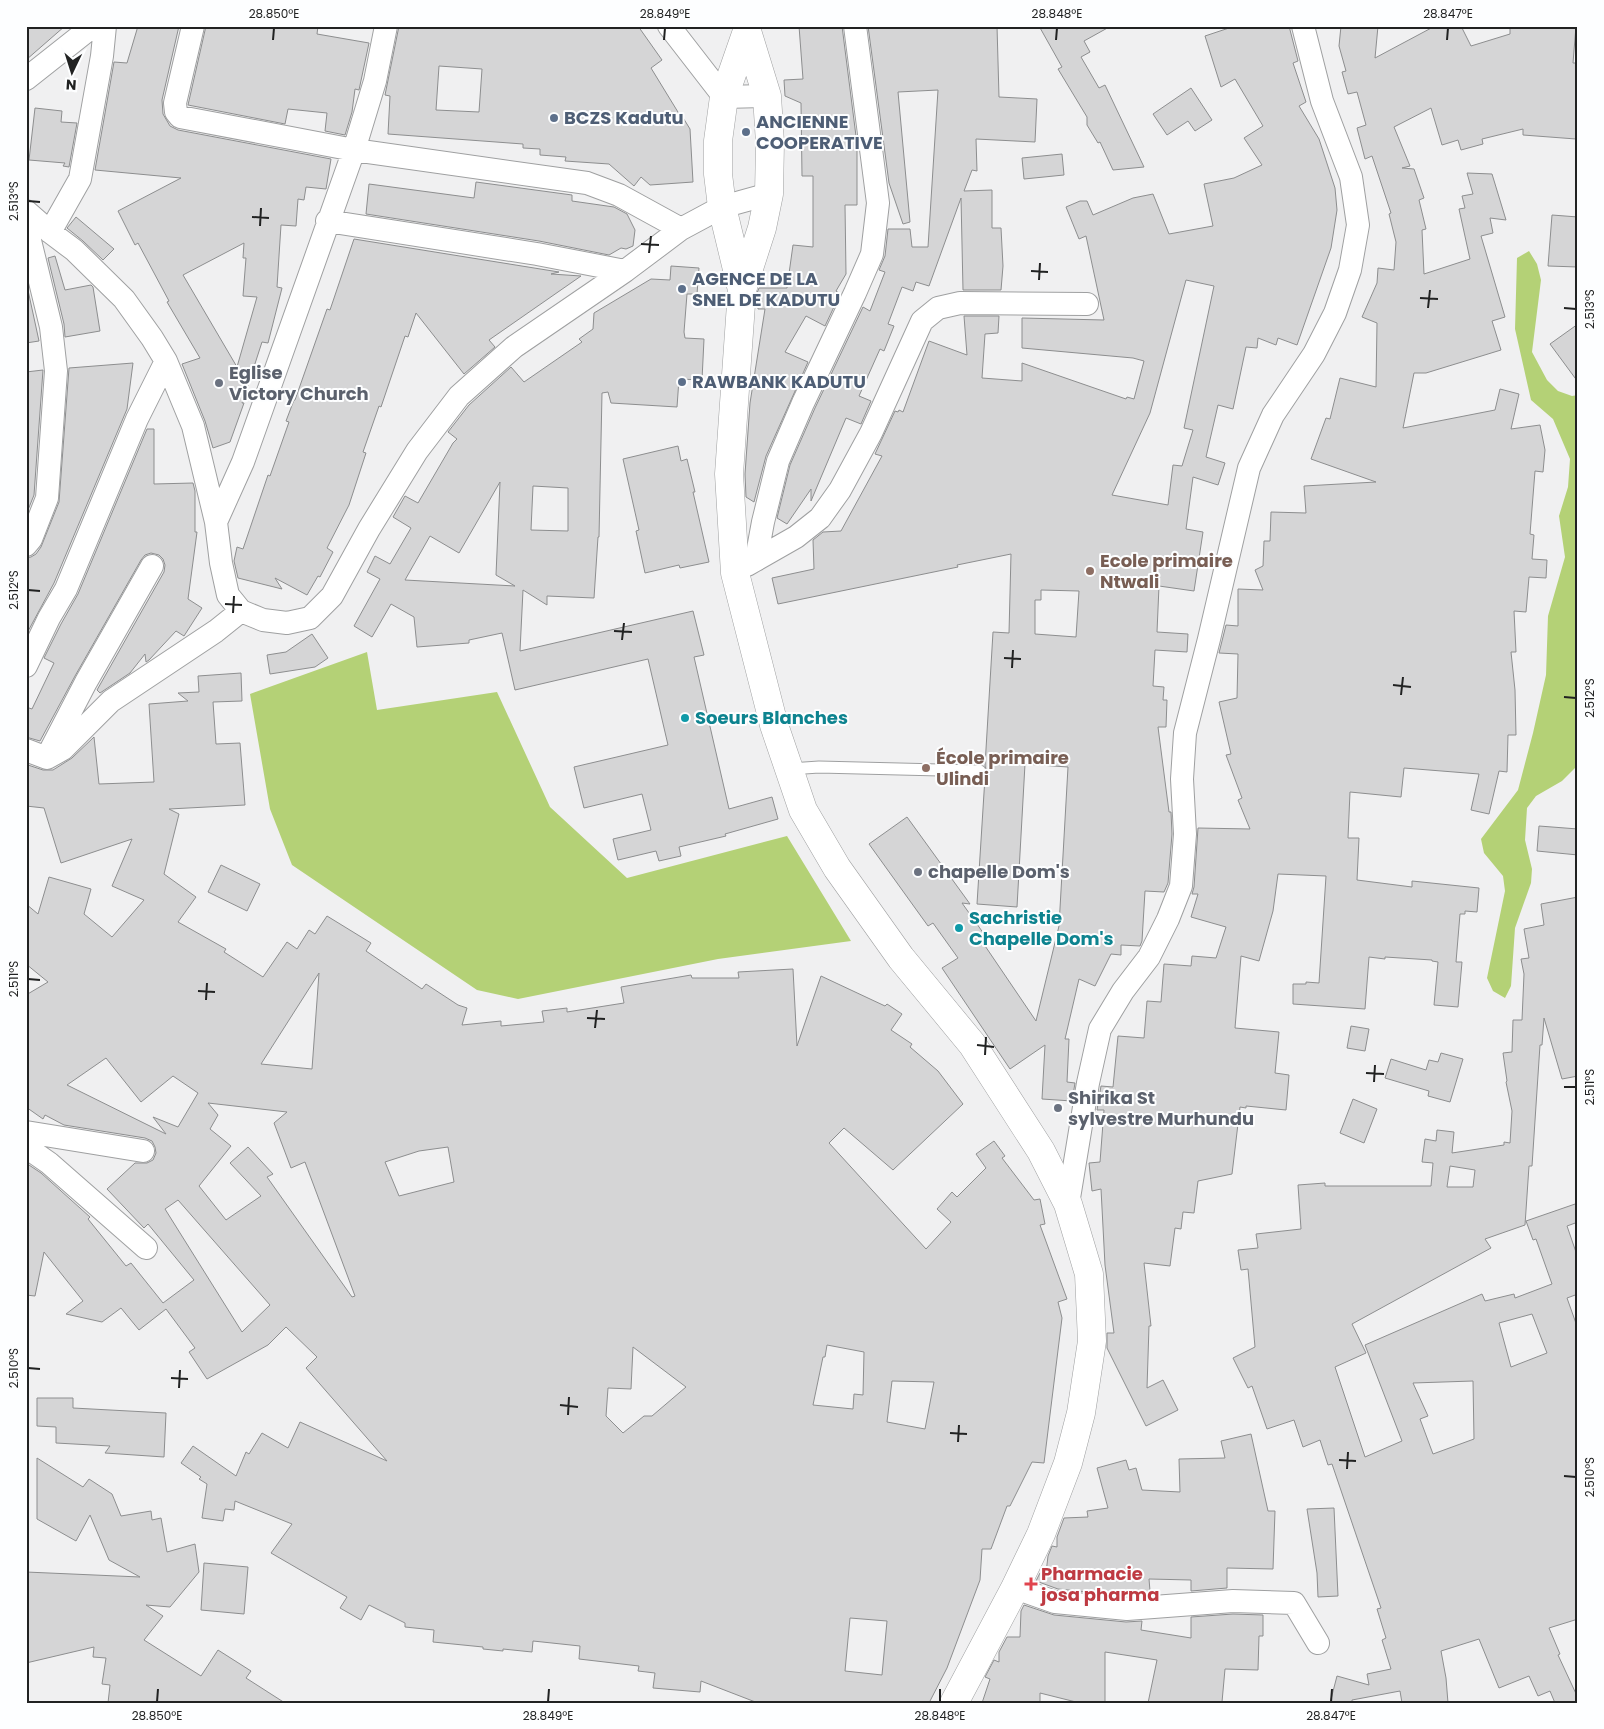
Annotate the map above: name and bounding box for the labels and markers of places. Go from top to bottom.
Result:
place label: BCZS Kadutu [564,105,684,130]
place label: ANCIENNE COOPERATIVE [756,109,883,155]
marker: BCZS Kadutu [548,112,560,124]
marker: ANCIENNE COOPERATIVE [740,126,752,138]
place label: AGENCE DE LA SNEL DE KADUTU [692,266,840,312]
marker: AGENCE DE LA SNEL DE KADUTU [676,283,688,295]
place label: Eglise Victory Church [229,360,369,406]
place label: RAWBANK KADUTU [692,369,866,394]
marker: RAWBANK KADUTU [676,376,688,388]
marker: Eglise Victory Church [213,377,225,389]
place label: Ecole primaire Ntwali [1100,548,1233,594]
marker: Ecole primaire Ntwali [1084,565,1096,577]
place label: Soeurs Blanches [695,705,848,730]
marker: Soeurs Blanches [679,712,691,724]
place label: École primaire Ulindi [936,745,1069,791]
marker: École primaire Ulindi [920,762,932,774]
place label: chapelle Dom's [928,859,1070,884]
marker: chapelle Dom's [912,866,924,878]
place label: Sachristie Chapelle Dom's [969,905,1114,951]
marker: Sachristie Chapelle Dom's [953,922,965,934]
place label: Shirika St sylvestre Murhundu [1068,1085,1254,1131]
marker: Shirika St sylvestre Murhundu [1052,1102,1064,1114]
place label: Pharmacie josa pharma [1040,1561,1159,1607]
marker: Pharmacie josa pharma [1025,1578,1037,1590]

